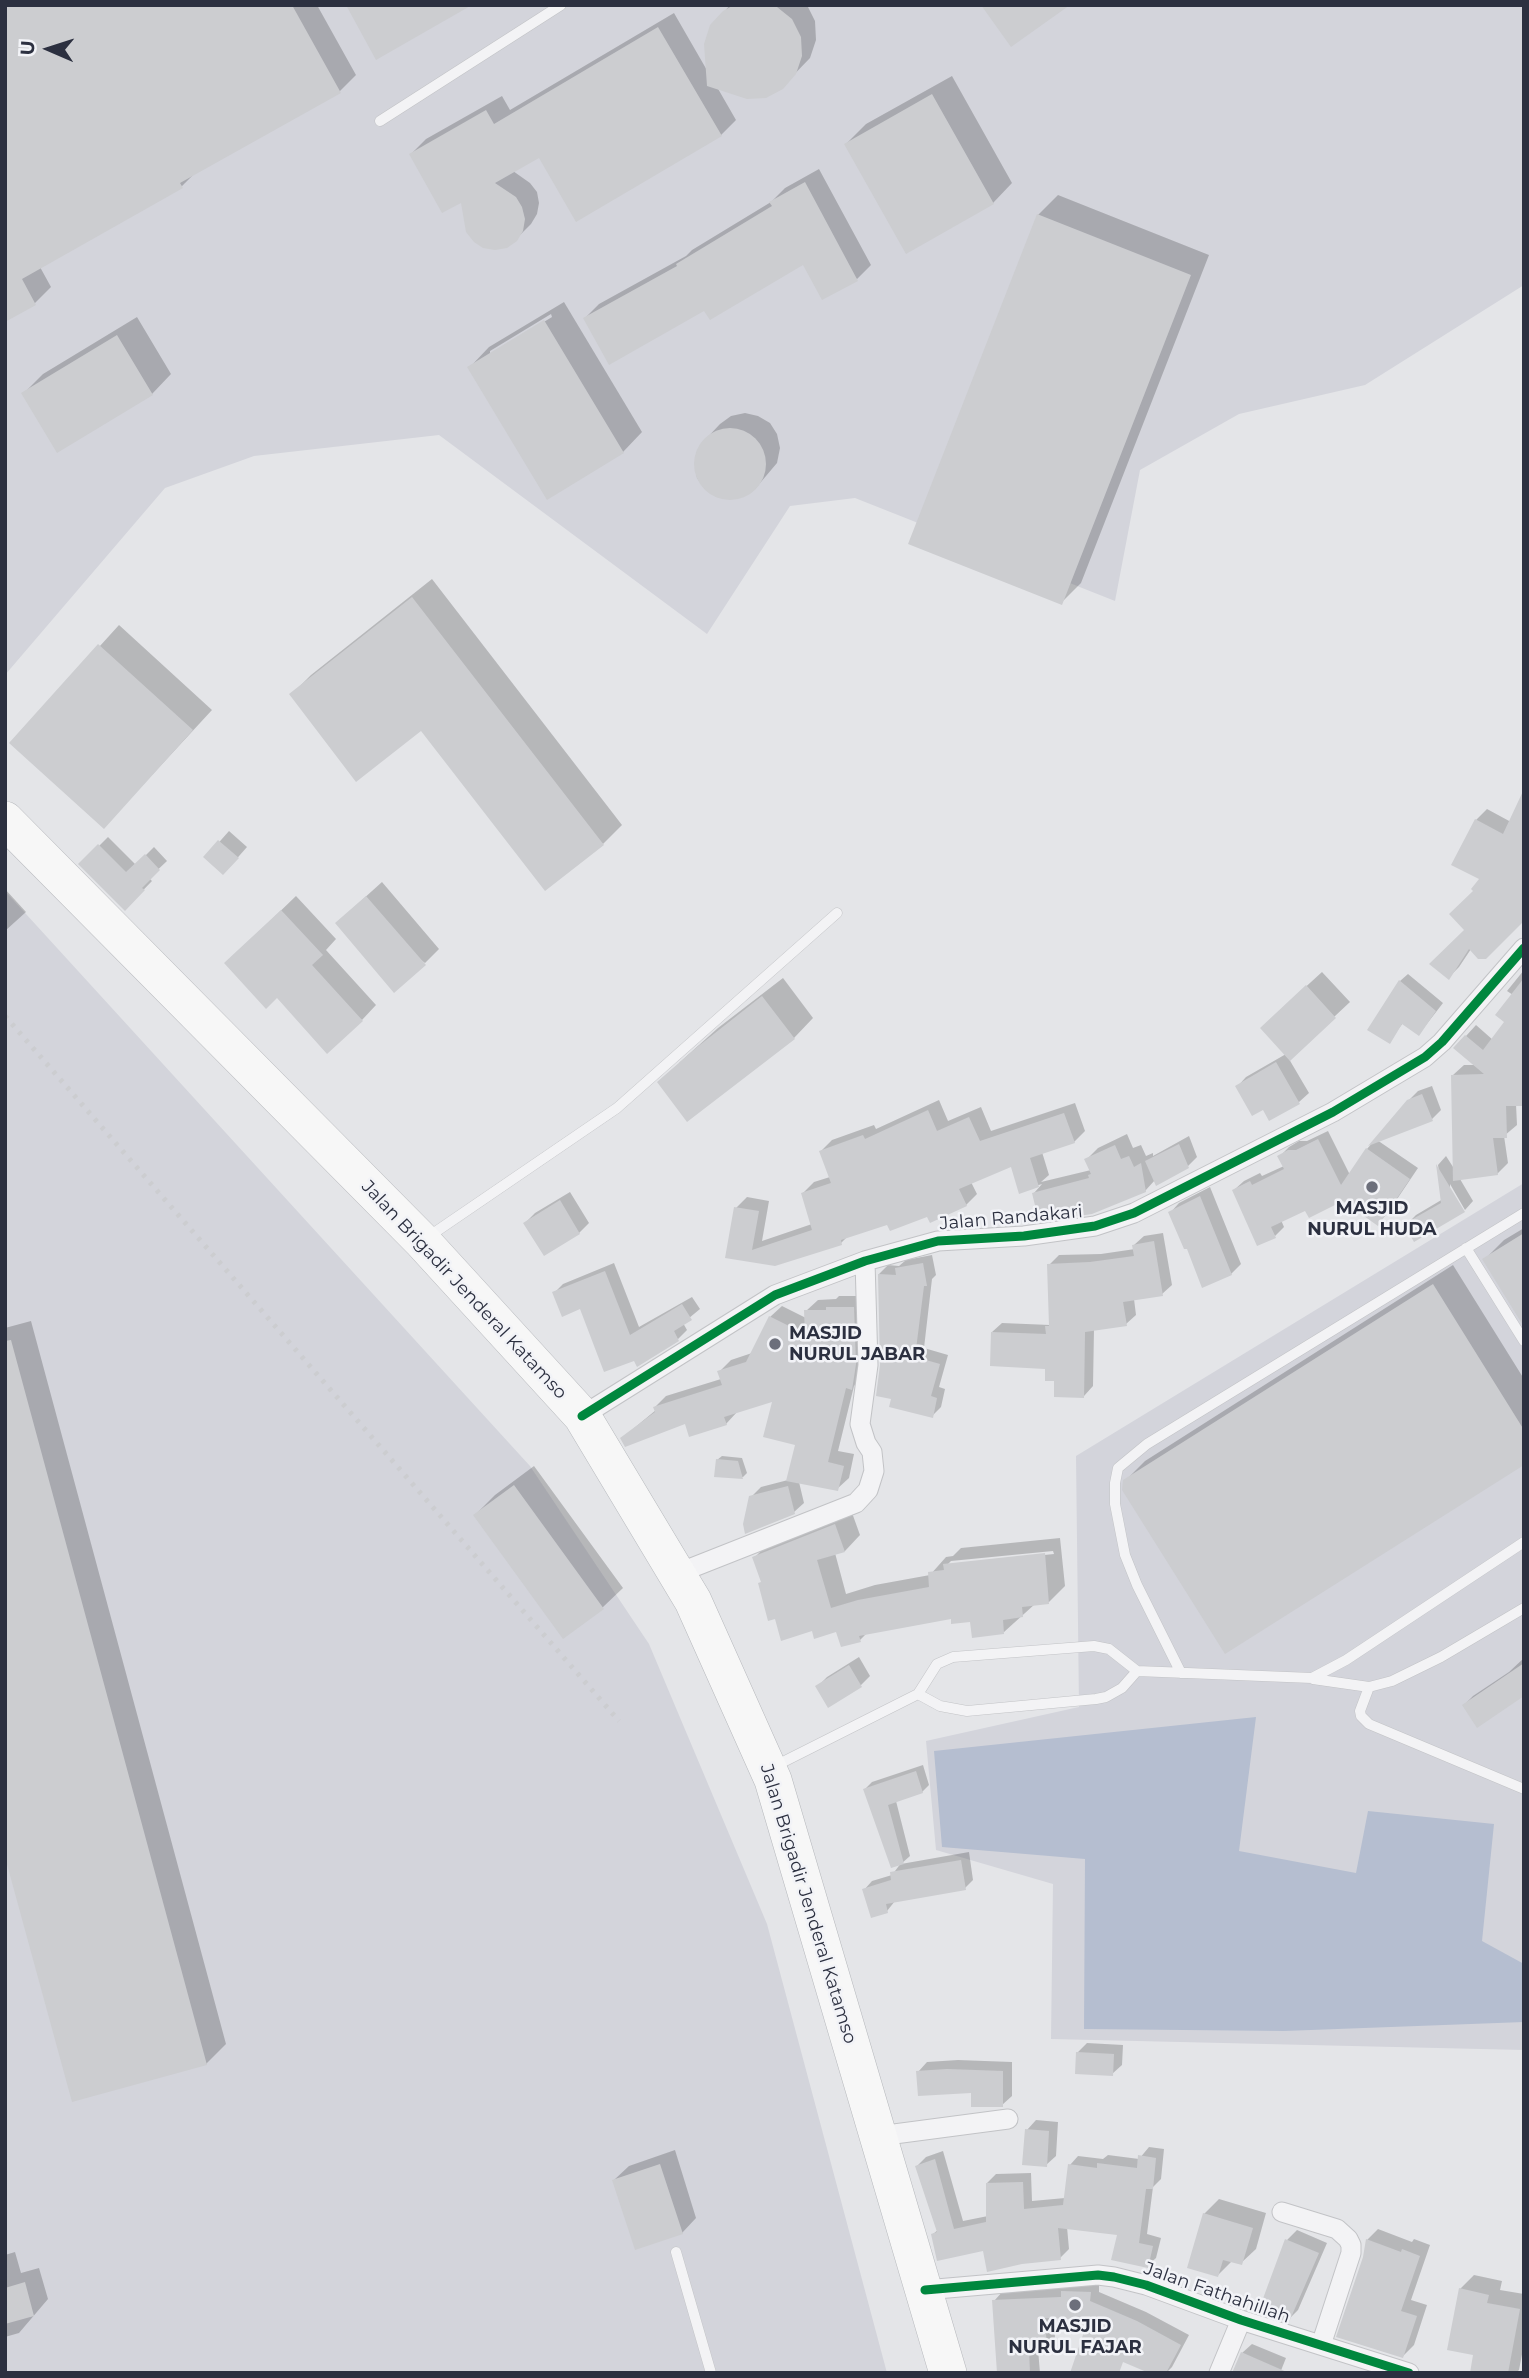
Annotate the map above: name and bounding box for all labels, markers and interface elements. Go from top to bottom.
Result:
north arrow [14,14,84,84]
text: U [16,40,39,56]
street label: Jalan Brigadir Jenderal Katamso [357,1176,571,1404]
marker: MASJID NURUL HUDA [1364,1179,1380,1195]
place label: MASJID NURUL HUDA [1307,1198,1437,1240]
street label: Jalan Randakari [939,1201,1083,1235]
place label: MASJID NURUL JABAR [789,1323,925,1366]
marker: MASJID NURUL JABAR [767,1336,783,1352]
street label: Jalan Brigadir Jenderal Katamso [755,1762,861,2046]
street label: Jalan Fathahillah [1141,2258,1293,2328]
marker: MASJID NURUL FAJAR [1067,2297,1083,2313]
place label: MASJID NURUL FAJAR [1008,2316,1142,2358]

